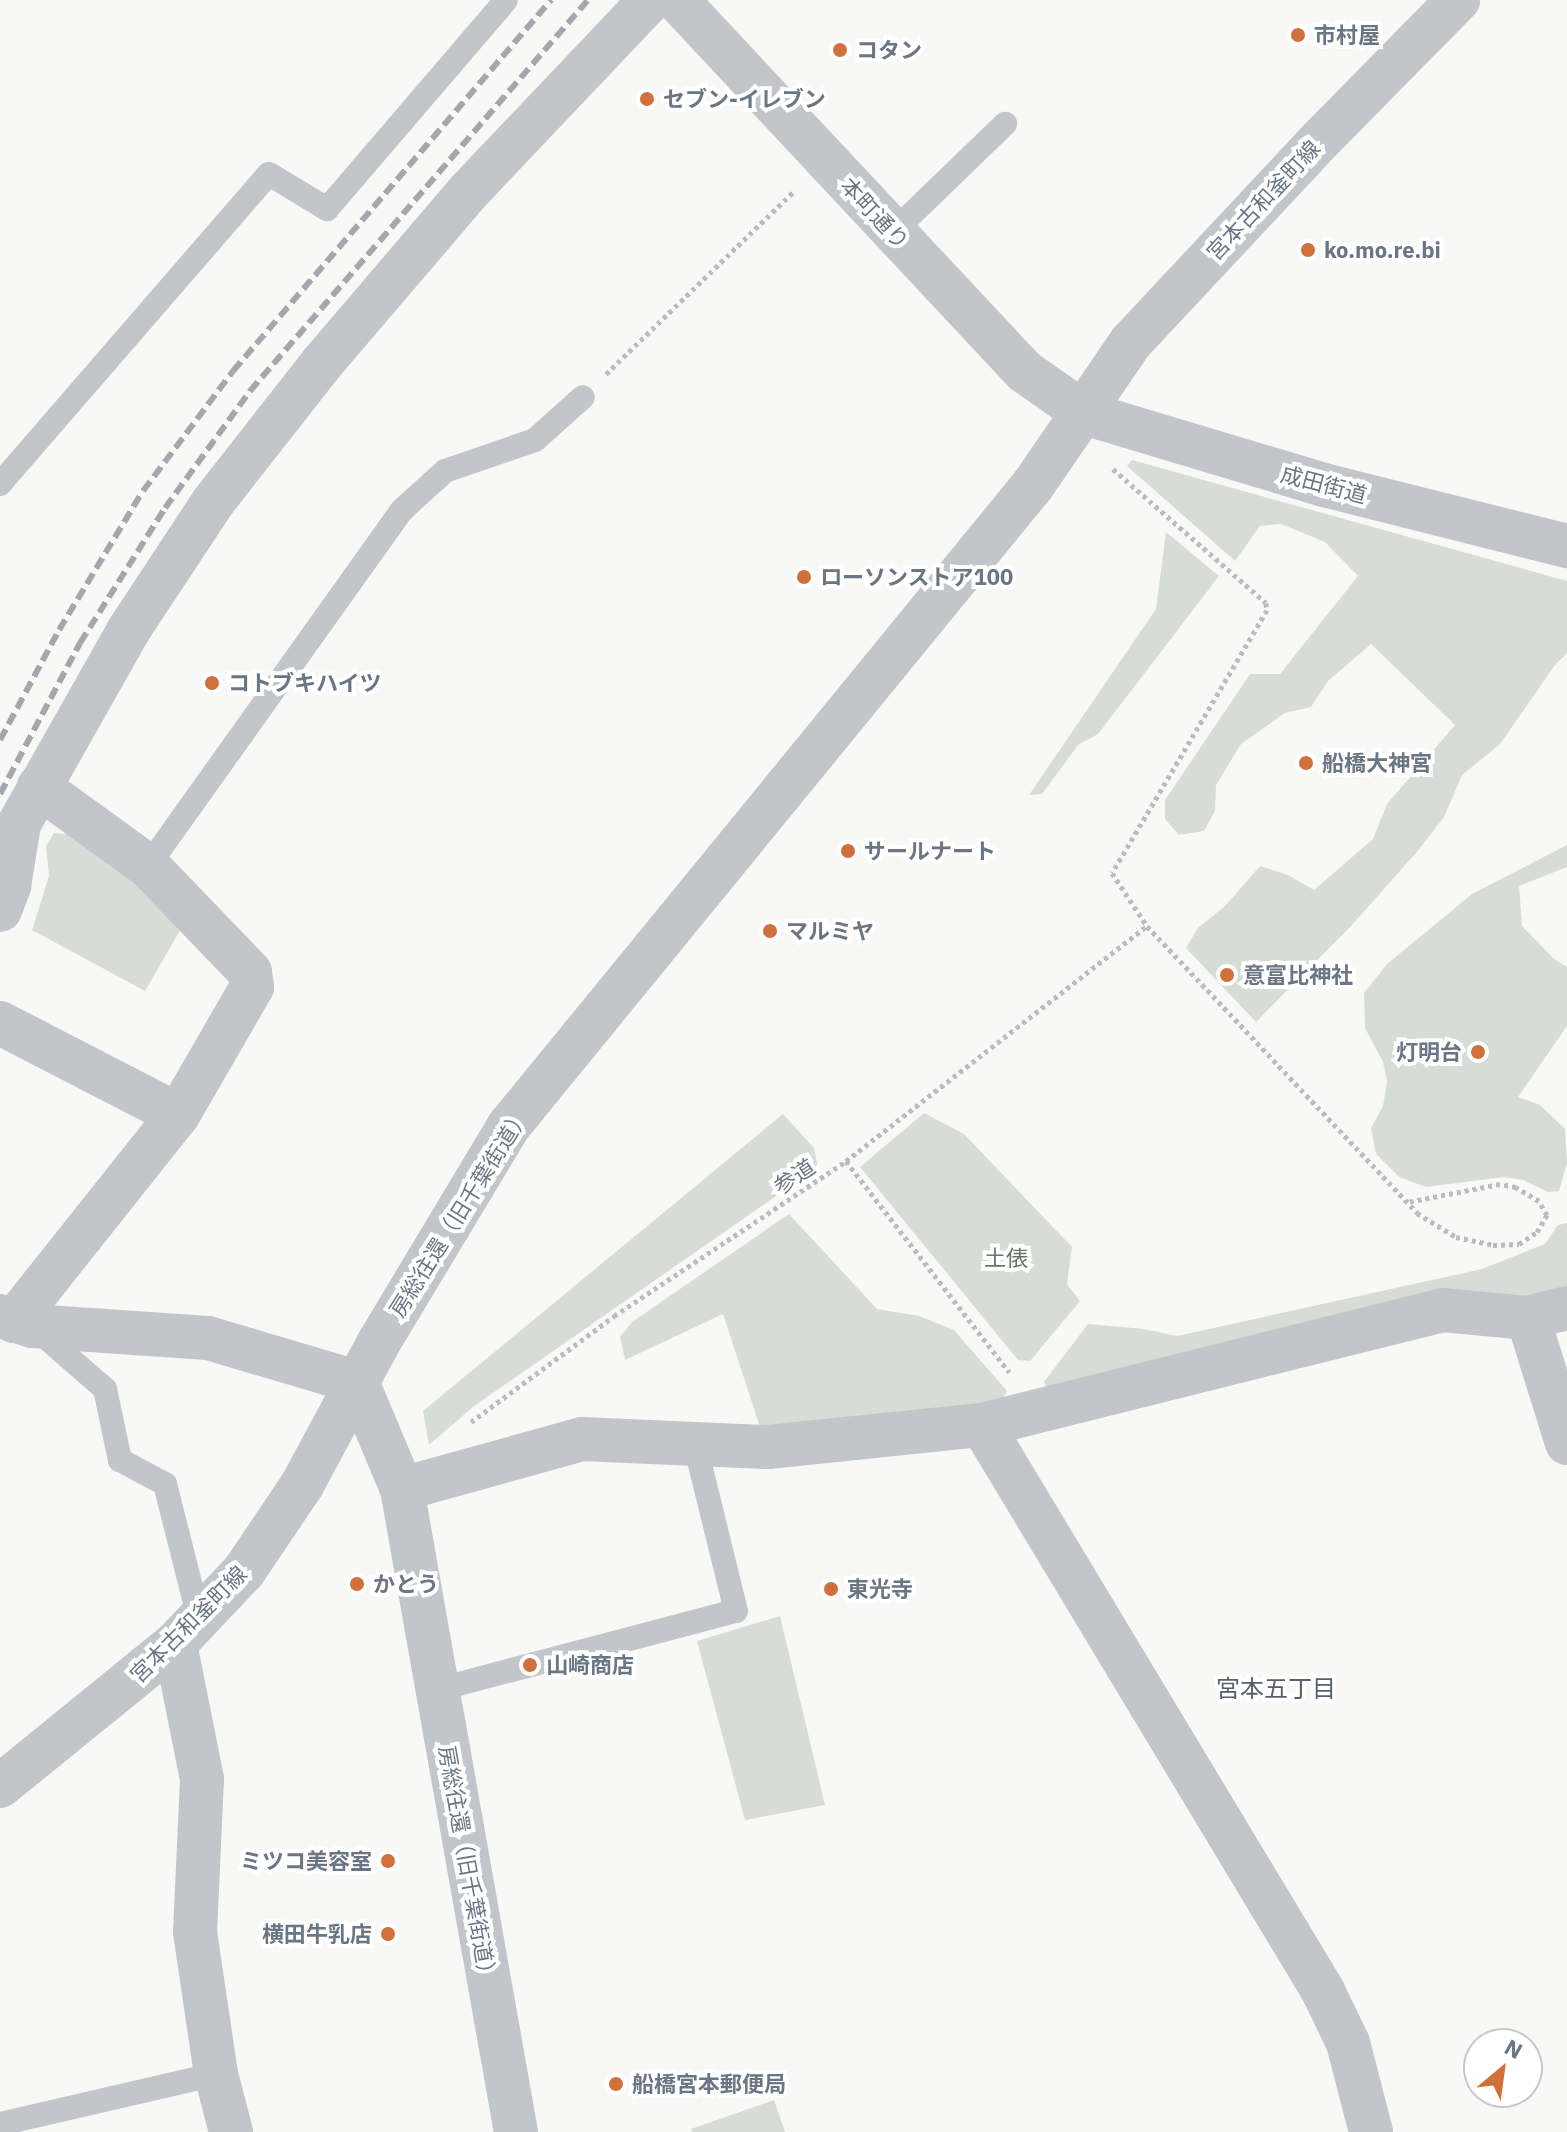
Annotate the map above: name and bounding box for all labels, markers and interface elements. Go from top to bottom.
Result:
place label: 市村屋 [1314,22,1380,48]
marker: 市村屋 [1289,26,1307,44]
place label: コタン [856,37,922,63]
marker: コタン [831,41,849,59]
place label: セブン-イレブン [663,86,826,112]
marker: セブン-イレブン [638,90,656,108]
street label: 宮本古和釜町線 [1201,135,1325,265]
street label: 本町通り [835,172,915,254]
place label: ko.mo.re.bi [1324,237,1441,263]
marker: ko.mo.re.bi [1299,241,1317,259]
street label: 成田街道 [1278,460,1370,508]
place label: ローソンストア100 [820,564,1014,590]
marker: ローソンストア100 [795,568,813,586]
place label: コトブキハイツ [228,670,382,696]
marker: コトブキハイツ [203,674,221,692]
place label: 船橋大神宮 [1322,750,1432,776]
marker: 船橋大神宮 [1297,754,1315,772]
place label: サールナート [864,838,996,864]
marker: サールナート [839,842,857,860]
place label: マルミヤ [786,918,874,944]
marker: マルミヤ [761,922,779,940]
place label: 意富比神社 [1243,962,1353,988]
marker: 意富比神社 [1218,966,1236,984]
place label: 灯明台 [1396,1039,1462,1065]
marker: 灯明台 [1469,1043,1487,1061]
street label: 房総往還（旧千葉街道） [384,1102,534,1322]
street label: 参道 [768,1153,820,1199]
park label: 土俵 [984,1245,1028,1271]
street label: 宮本古和釜町線 [124,1560,252,1688]
place label: かとう [373,1571,439,1597]
marker: かとう [348,1575,366,1593]
place label: 東光寺 [847,1576,913,1602]
marker: 東光寺 [822,1580,840,1598]
place label: 山崎商店 [546,1652,634,1678]
marker: 山崎商店 [521,1656,539,1674]
district label: 宮本五丁目 [1216,1675,1336,1703]
street label: 房総往還（旧千葉街道） [434,1744,502,1986]
place label: ミツコ美容室 [240,1848,372,1874]
marker: ミツコ美容室 [379,1852,397,1870]
place label: 横田牛乳店 [262,1921,372,1947]
marker: 横田牛乳店 [379,1925,397,1943]
north arrow [1463,2028,1543,2108]
text: N [1500,2032,1528,2065]
place label: 船橋宮本郵便局 [632,2071,786,2097]
marker: 船橋宮本郵便局 [607,2075,625,2093]

